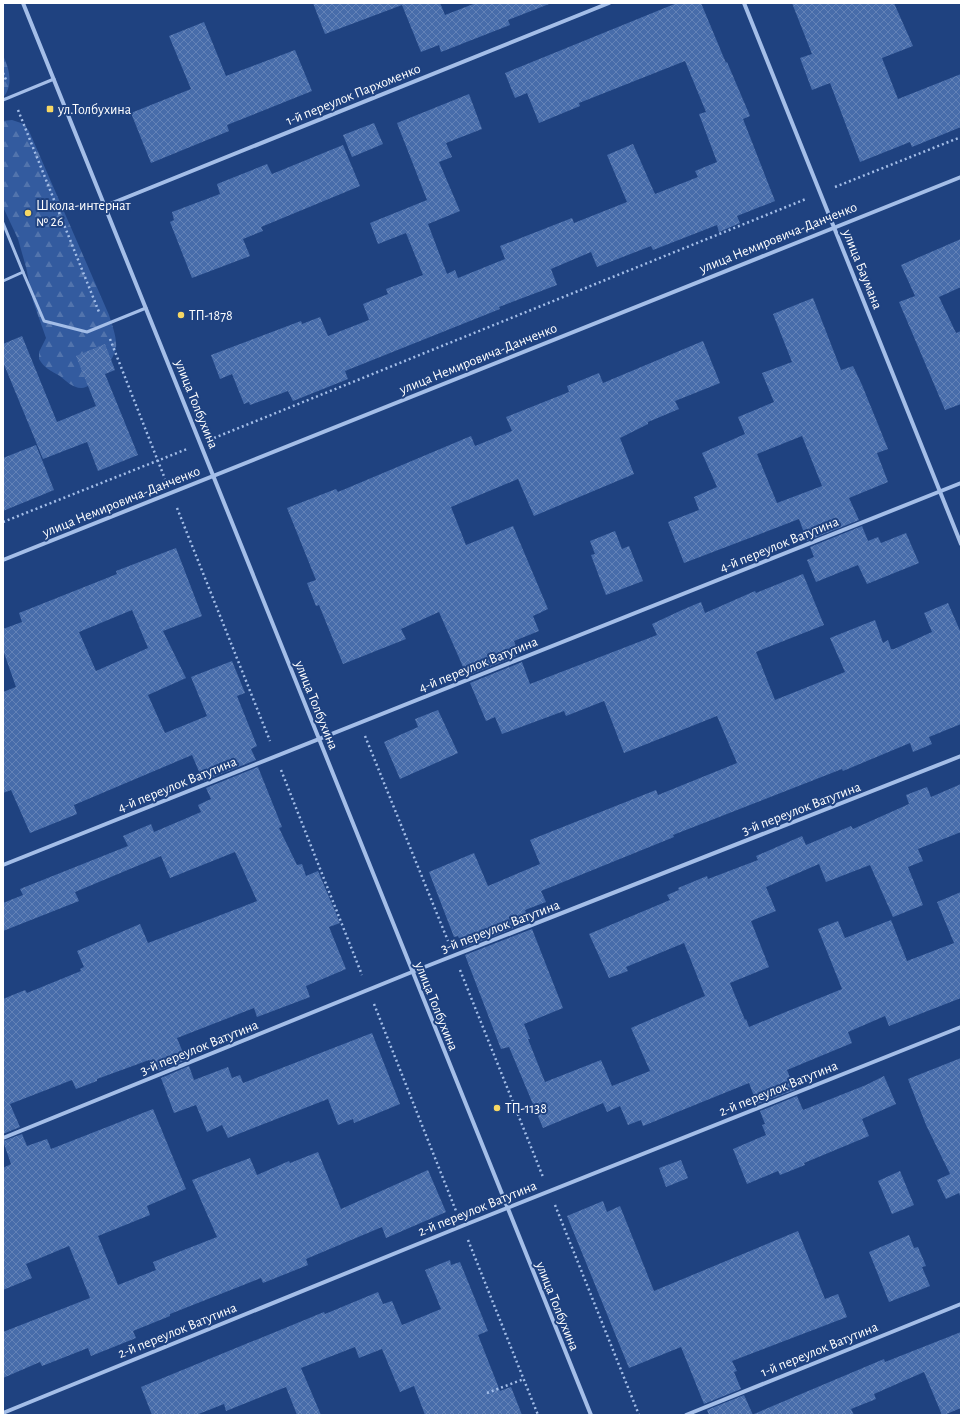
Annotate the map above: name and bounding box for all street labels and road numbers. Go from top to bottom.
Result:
street label: 1-й переулок Пархоменко [284,61,423,128]
street label: улица Немировича-Данченко [697,200,859,276]
street label: улица Баумана [839,227,885,312]
street label: улица Немировича-Данченко [397,321,559,397]
street label: улица Толбухина [171,357,221,451]
street label: улица Немировича-Данченко [40,464,202,540]
street label: 4-й переулок Ватутина [718,514,841,575]
street label: 4-й переулок Ватутина [417,634,540,695]
street label: улица Толбухина [291,658,341,752]
street label: 4-й переулок Ватутина [116,754,239,815]
street label: 3-й переулок Ватутина [740,780,863,838]
street label: 3-й переулок Ватутина [439,898,562,956]
street label: улица Толбухина [411,959,461,1053]
street label: 3-й переулок Ватутина [138,1018,261,1078]
street label: 2-й переулок Ватутина [717,1058,840,1119]
street label: 2-й переулок Ватутина [416,1178,539,1239]
street label: улица Толбухина [532,1259,582,1353]
street label: 2-й переулок Ватутина [116,1300,239,1361]
street label: 1-й переулок Ватутина [759,1320,881,1380]

